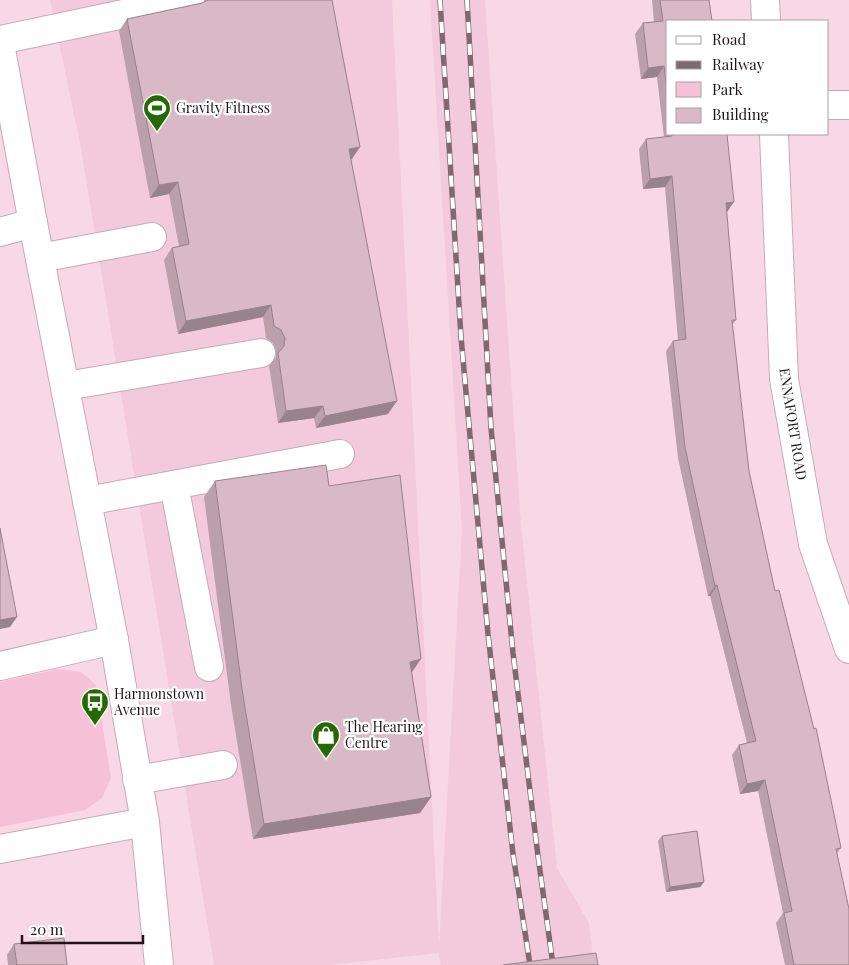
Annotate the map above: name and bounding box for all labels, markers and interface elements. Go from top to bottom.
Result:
legend [666,20,829,135]
text: Road [712,29,746,49]
text: Railway [712,54,765,74]
text: Park [712,79,744,99]
sports icon: Gravity Fitness [142,93,172,132]
place label: Gravity Fitness [176,98,270,117]
text: Building [712,104,769,124]
street label: ENNAFORT ROAD [775,366,812,481]
place label: Harmonstown Avenue [113,684,205,719]
bus stop icon: Harmonstown Avenue [80,687,110,726]
place label: The Hearing Centre [345,717,423,752]
shop icon: The Hearing Centre [311,720,341,759]
scale bar [22,912,144,944]
text: 20 m [30,919,64,939]

